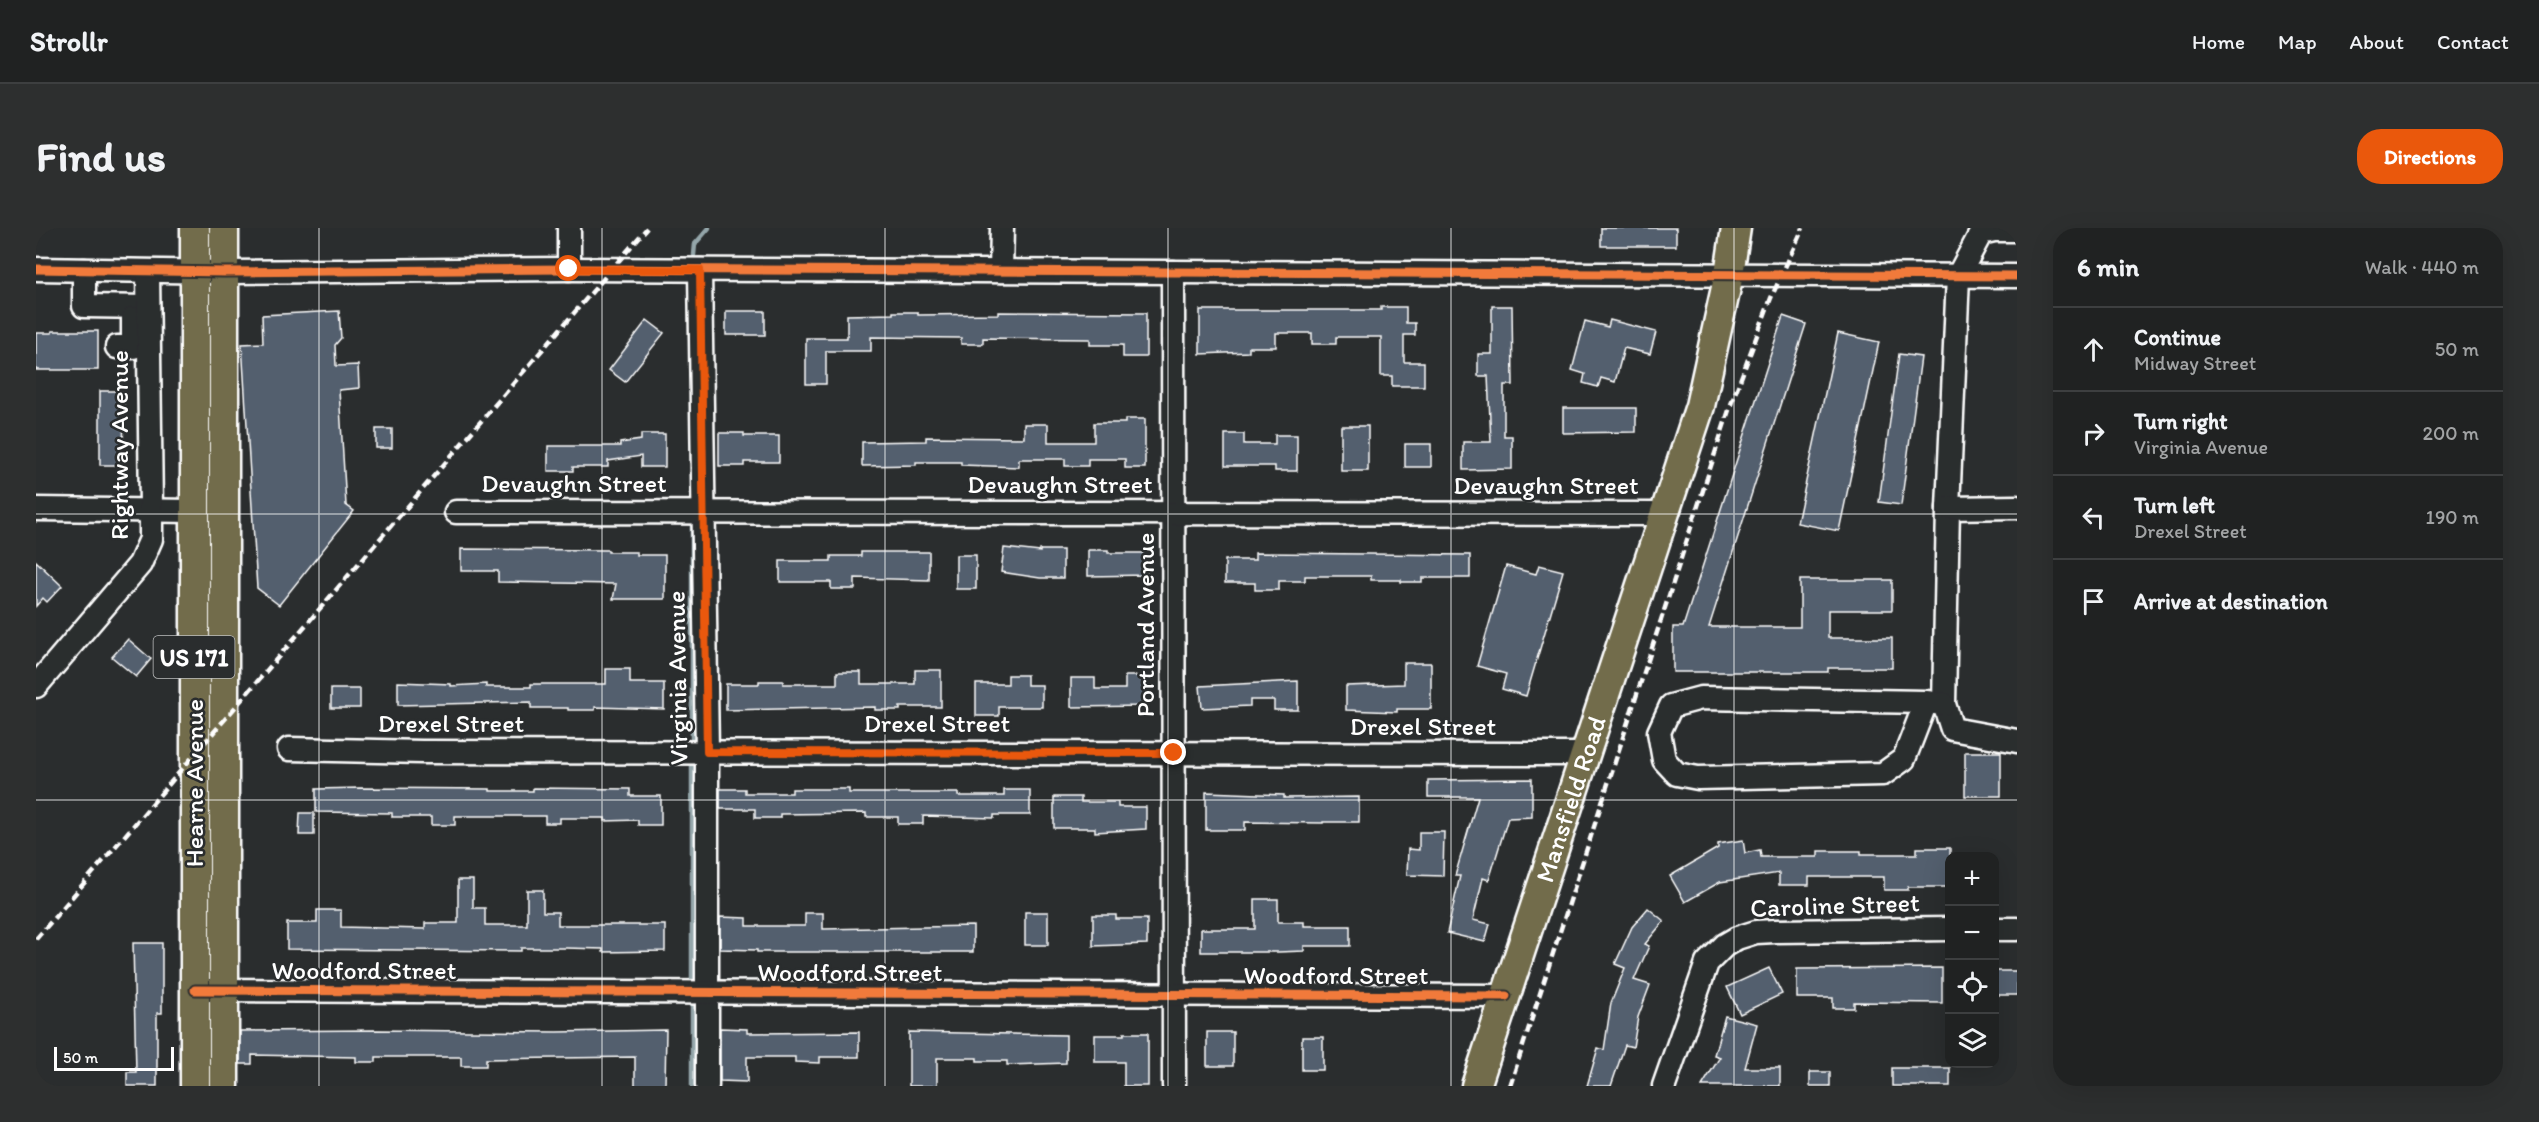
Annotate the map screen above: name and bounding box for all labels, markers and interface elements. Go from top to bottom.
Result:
text: Strollr [30,24,108,58]
text: Home [2192,29,2245,54]
text: Map [2278,29,2317,54]
text: About [2350,29,2404,54]
text: Contact [2437,29,2509,54]
button: Directions [2357,129,2503,184]
text: Find us [36,131,166,182]
text: 6 min [2077,251,2139,283]
route start [555,255,581,281]
text: Walk · 440 m [2365,255,2479,279]
text: Continue [2134,324,2221,351]
icon: ahead [2077,333,2110,366]
text: 50 m [2435,337,2479,361]
street label: Rightway Avenue [103,350,135,540]
text: Midway Street [2134,351,2256,375]
text: Turn right [2134,408,2228,435]
icon: right [2077,417,2110,450]
text: 200 m [2423,421,2479,445]
text: Virginia Avenue [2134,435,2268,459]
street label: Devaughn Street [481,467,667,499]
street label: Devaughn Street [967,468,1153,500]
street label: Devaughn Street [1453,469,1639,501]
text: Turn left [2134,492,2215,519]
icon: left [2077,501,2110,534]
text: 190 m [2426,505,2479,529]
text: Drexel Street [2134,519,2247,543]
street label: Portland Avenue [1129,533,1161,717]
icon: arrive [2077,585,2110,618]
text: Arrive at destination [2134,588,2328,615]
street label: Virginia Avenue [659,591,695,765]
road number: US 171 [154,636,234,678]
street label: Hearne Avenue [178,699,210,867]
street label: Drexel Street [378,707,525,739]
street label: Drexel Street [864,707,1011,739]
street label: Drexel Street [1350,710,1497,742]
street label: Mansfield Road [1528,712,1613,886]
route end [1160,739,1186,765]
map controls [1945,852,1999,1068]
button: + [1945,852,1999,906]
street label: Caroline Street [1750,886,1921,924]
button: − [1945,906,1999,960]
street label: Woodford Street [272,954,457,986]
street label: Woodford Street [758,956,943,988]
street label: Woodford Street [1244,959,1429,991]
button: locate [1945,960,1999,1014]
button: layers [1945,1014,1999,1068]
scale bar [54,1044,174,1072]
text: 50 m [63,1048,98,1067]

